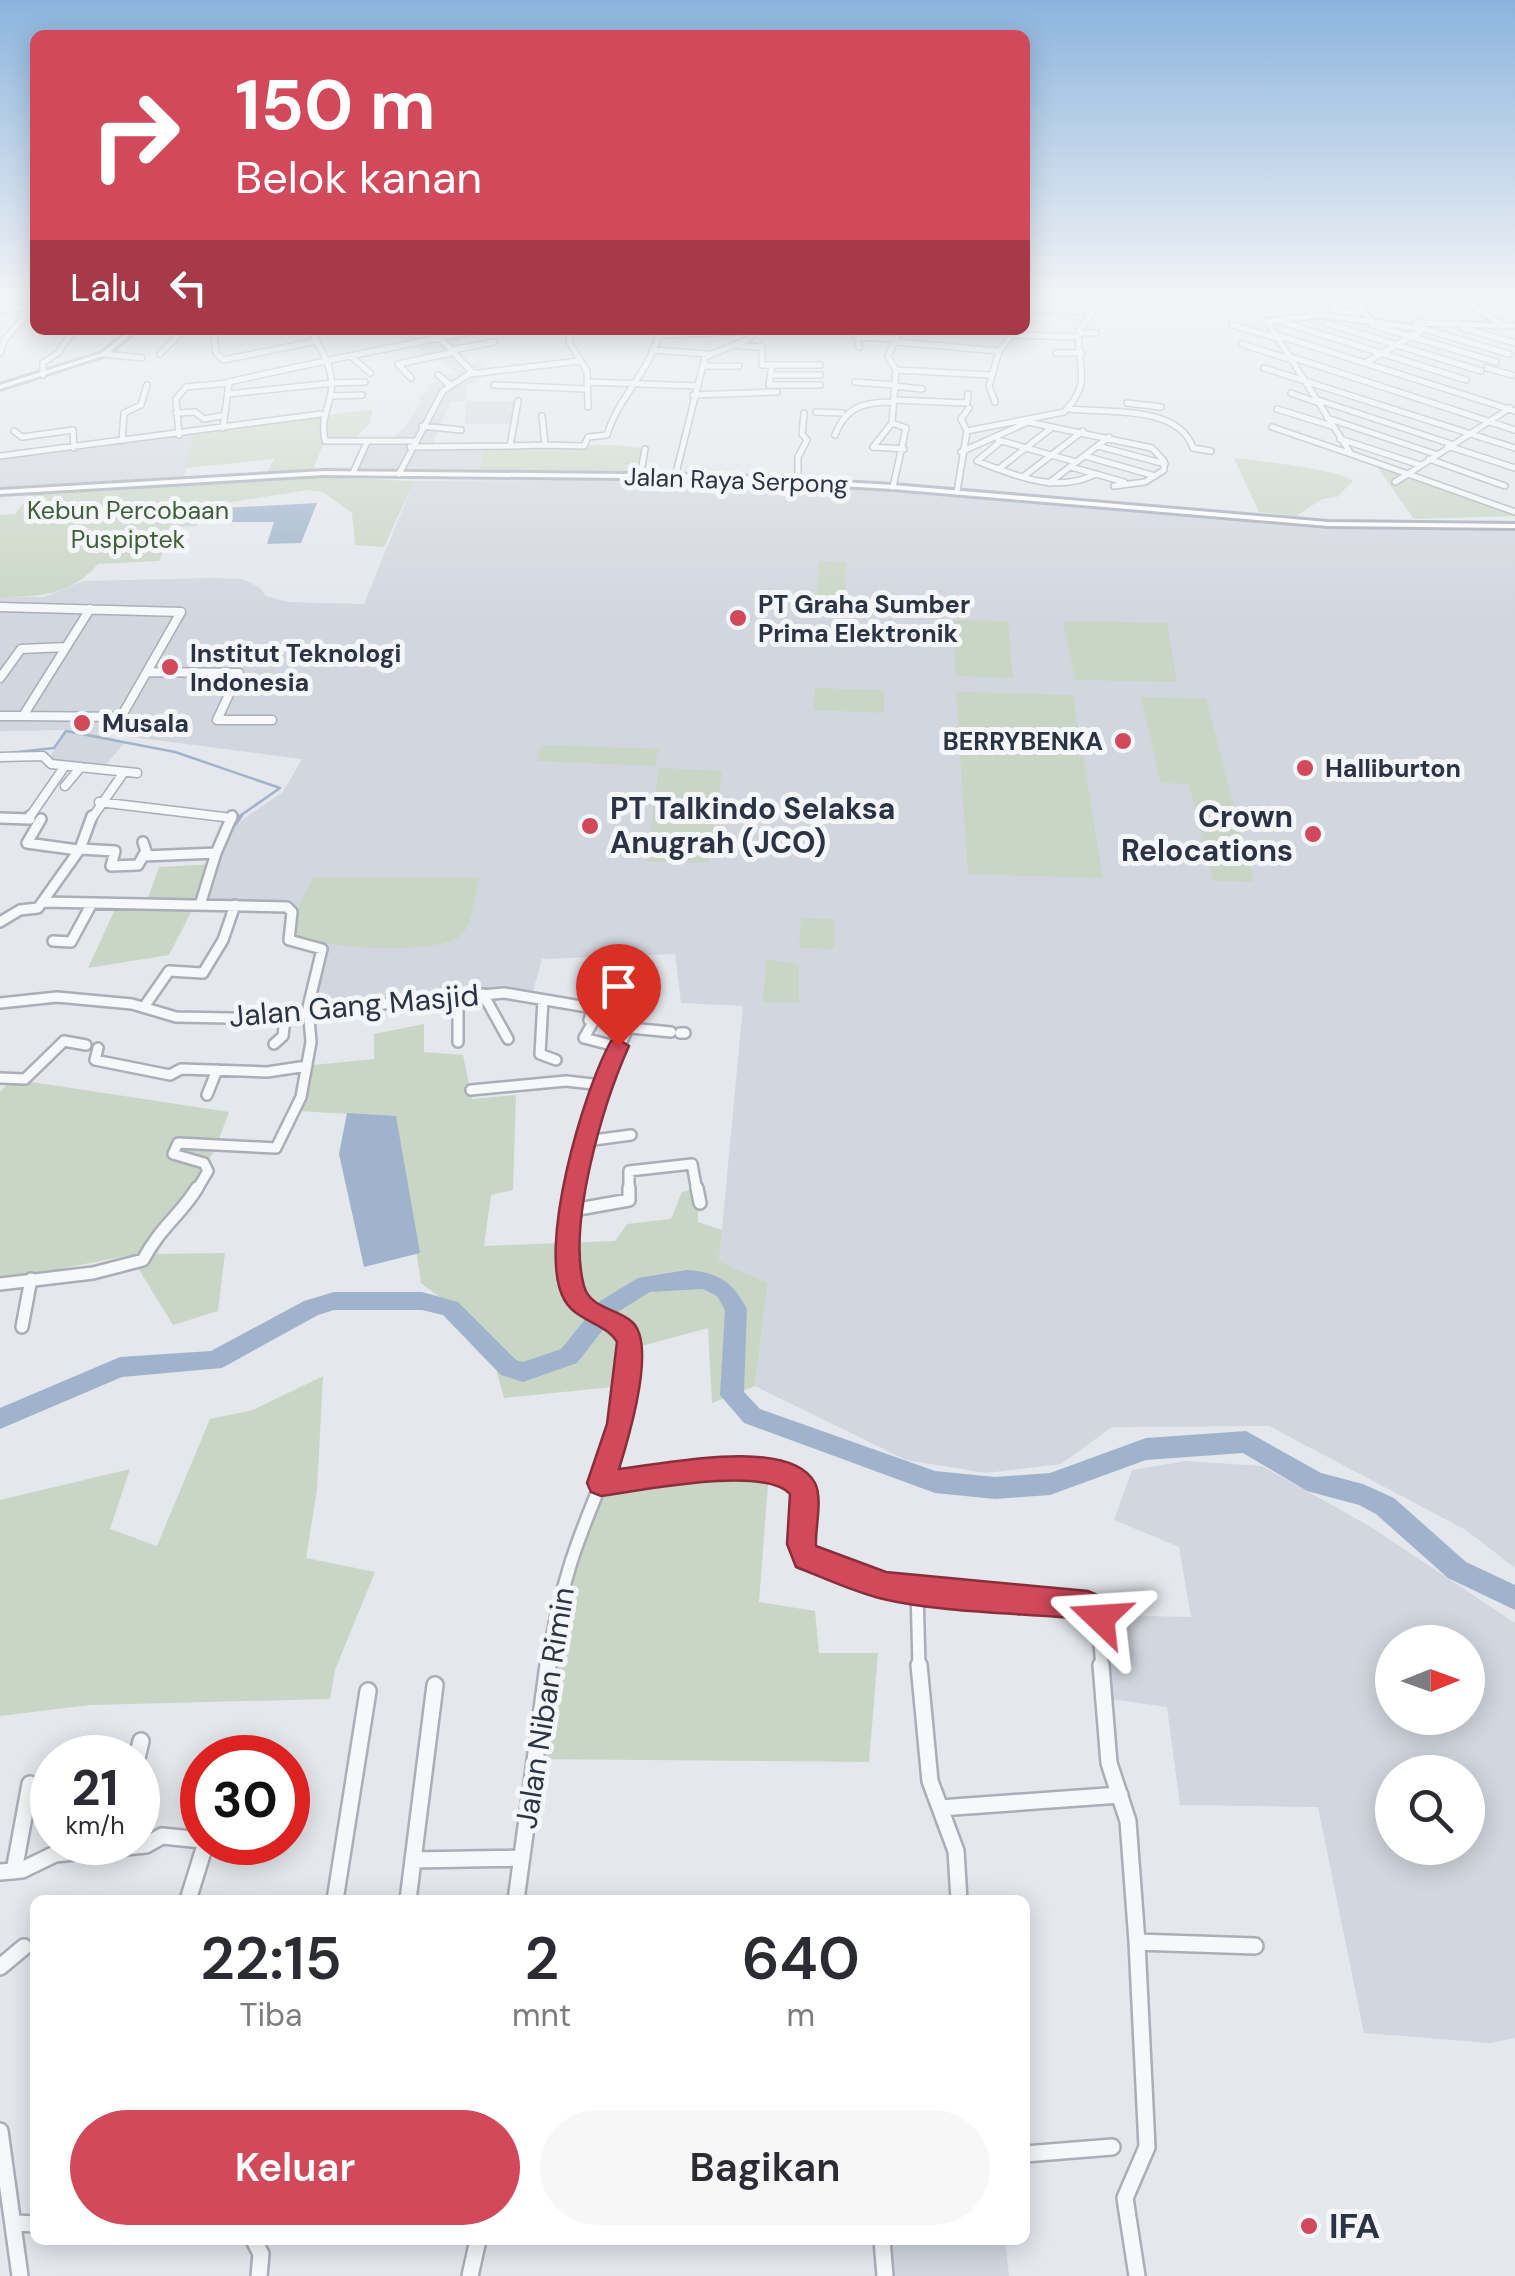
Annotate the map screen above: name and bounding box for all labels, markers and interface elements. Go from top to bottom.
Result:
text: 150 m [235,60,436,151]
icon: right [70,70,200,200]
text: Belok kanan [235,148,482,207]
icon: left [161,260,216,315]
text: Lalu [70,263,141,313]
street label: Jalan Raya Serpong [623,460,849,501]
park label: Kebun Percobaan Puspiptek [27,494,229,556]
place label: PT Graha Sumber Prima Elektronik [758,588,970,650]
marker: PT Graha Sumber Prima Elektronik [727,607,749,629]
place label: Institut Teknologi Indonesia [190,637,401,699]
marker: Institut Teknologi Indonesia [159,656,181,678]
place label: Musala [102,707,189,740]
marker: Musala [71,712,93,734]
place label: BERRYBENKA [943,725,1103,758]
marker: BERRYBENKA [1112,730,1134,752]
place label: Halliburton [1325,752,1461,785]
marker: Halliburton [1294,757,1316,779]
place label: PT Talkindo Selaksa Anugrah (JCO) [610,789,895,862]
place label: Crown Relocations [1121,797,1293,870]
marker: PT Talkindo Selaksa Anugrah (JCO) [579,815,601,837]
marker: Crown Relocations [1302,823,1324,845]
pin [576,944,661,1047]
icon: arrive [591,959,646,1014]
street label: Jalan Gang Masjid [227,975,480,1036]
position arrow [1048,1566,1152,1670]
street label: Jalan Niban Rimin [506,1584,583,1831]
north arrow [1375,1625,1485,1735]
map controls [1375,1625,1485,1865]
speed limit sign: 30 [180,1735,310,1865]
text: 21 [71,1755,119,1821]
button: search [1375,1755,1485,1865]
text: km/h [65,1809,125,1842]
text: 22:15 [200,1919,342,1998]
text: 2 [524,1919,559,1998]
text: 640 [742,1919,860,1998]
text: Tiba [239,1994,303,2036]
text: mnt [512,1994,571,2036]
text: m [786,1994,815,2036]
button: Keluar [70,2110,520,2225]
button: Bagikan [540,2110,990,2225]
place label: IFA [1329,2203,1380,2249]
marker: IFA [1298,2215,1320,2237]

